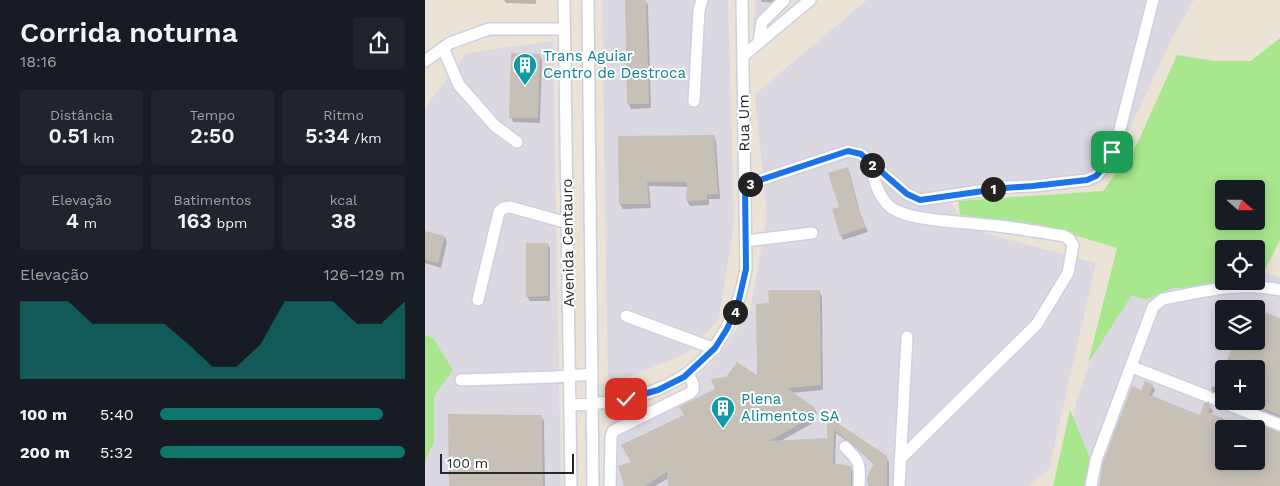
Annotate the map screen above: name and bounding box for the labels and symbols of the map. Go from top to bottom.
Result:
place label: Trans Aguiar Centro de Destroca [543,47,687,82]
building icon: Trans Aguiar Centro de Destroca [512,52,538,86]
street label: Rua Um [735,94,753,152]
pin [1091,131,1133,173]
pin: 2 [859,152,885,178]
pin: 3 [737,172,763,196]
pin: 1 [981,176,1005,202]
street label: Avenida Centauro [558,178,578,308]
north arrow [1215,180,1265,230]
pin: 4 [723,300,747,324]
pin [605,378,647,420]
place label: Plena Alimentos SA [741,390,839,425]
building icon: Plena Alimentos SA [710,395,736,429]
scale bar [440,451,574,474]

